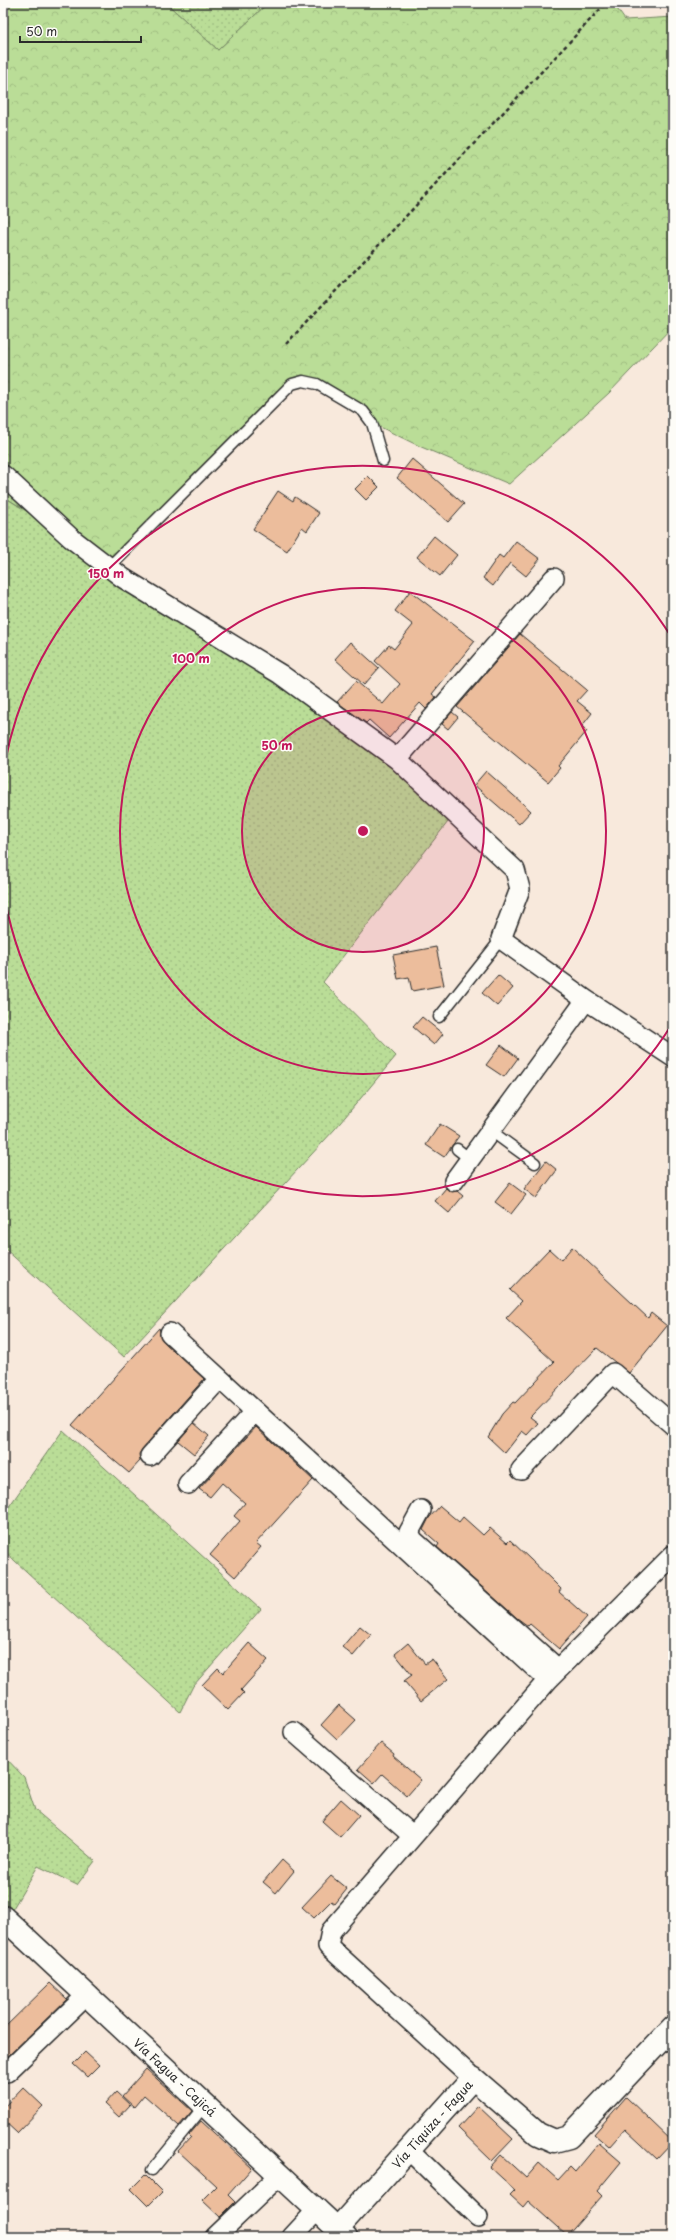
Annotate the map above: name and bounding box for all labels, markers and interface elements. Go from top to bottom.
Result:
scale bar [20,18,141,44]
text: 50 m [26,22,57,40]
text: 150 m [88,564,124,582]
text: 100 m [172,649,210,667]
text: 50 m [261,736,293,754]
centre of rings [356,824,370,838]
street label: Vía Fagua - Cajicá [130,2034,221,2121]
street label: Vía Tiquiza - Fagua [387,2076,477,2172]

